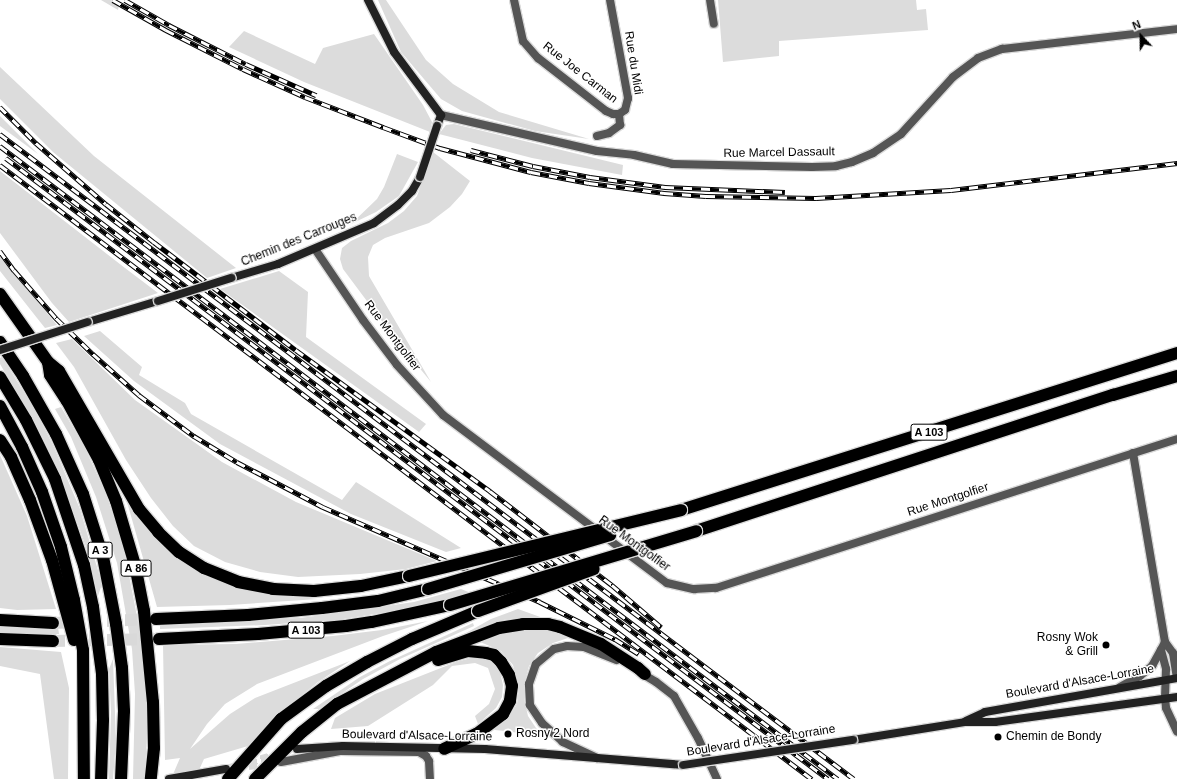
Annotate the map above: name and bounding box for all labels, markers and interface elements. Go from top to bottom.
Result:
north arrow [1121,16,1161,56]
text: N [1131,18,1142,32]
street label: Rue du Midi [621,30,645,96]
street label: Rue Joe Carman [540,39,620,107]
street label: Rue Marcel Dassault [723,145,835,161]
street label: Chemin des Carrouges [239,210,359,270]
street label: Rue Montgolfier [361,298,423,374]
road number: A 103 [910,423,948,441]
street label: Rue Montgolfier [905,480,991,520]
street label: Rue Montgolfier [596,513,672,575]
road number: A 3 [87,541,113,559]
road number: A 86 [120,559,152,577]
road number: A 103 [287,621,325,639]
place label: Rosny Wok & Grill [1037,631,1098,659]
marker: Rosny Wok & Grill [1101,640,1111,650]
street label: Boulevard d'Alsace-Lorraine [1005,662,1155,702]
street label: Boulevard d'Alsace-Lorraine [686,722,836,760]
street label: Boulevard d'Alsace-Lorraine [342,727,492,745]
place label: Rosny 2 Nord [516,727,589,741]
marker: Rosny 2 Nord [503,729,513,739]
place label: Chemin de Bondy [1006,730,1101,744]
marker: Chemin de Bondy [993,732,1003,742]

